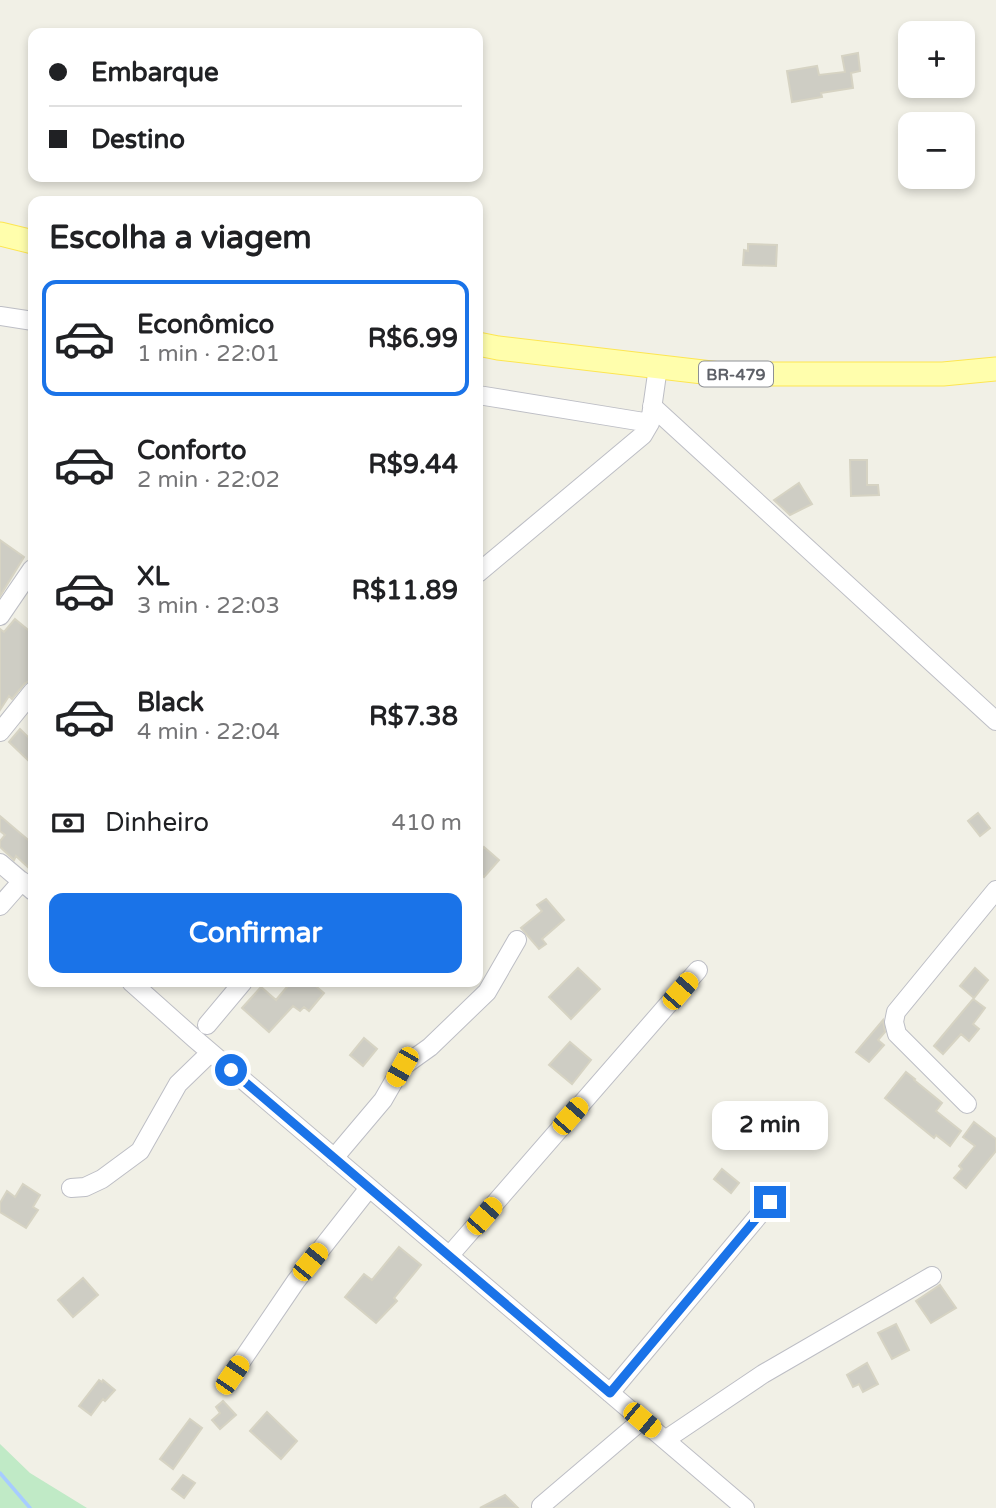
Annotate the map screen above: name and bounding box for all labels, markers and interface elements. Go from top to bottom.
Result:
map controls [898,21,975,189]
button: + [898,21,975,98]
text: Embarque [91,57,219,88]
button: − [898,112,975,189]
text: Destino [91,124,185,155]
text: Escolha a viagem [49,219,312,257]
icon: car [53,307,116,370]
text: Econômico [137,309,274,340]
text: R$6.99 [368,323,458,354]
text: 1 min · 22:01 [137,340,280,368]
road number: BR-479 [699,362,773,386]
icon: car [53,433,116,496]
text: Conforto [137,435,246,466]
text: R$9.44 [368,449,458,480]
text: 2 min · 22:02 [137,466,280,494]
icon: car [53,559,116,622]
text: XL [137,561,169,592]
text: R$11.89 [352,575,458,606]
text: 3 min · 22:03 [137,592,280,620]
icon: car [53,685,116,748]
text: Black [137,687,204,718]
text: R$7.38 [369,701,458,732]
text: 4 min · 22:04 [137,718,280,746]
icon: cash [49,804,87,842]
text: Dinheiro [105,807,209,838]
text: 410 m [392,809,462,837]
button: Confirmar [49,893,462,973]
car [659,968,702,1014]
car [383,1044,422,1090]
route start [215,1054,247,1086]
car [549,1093,592,1139]
callout: 2 min [712,1100,828,1150]
text: 2 min [739,1111,801,1139]
route end [754,1186,786,1218]
car [463,1193,506,1239]
car [289,1239,332,1285]
car [212,1352,253,1398]
car [620,1398,665,1442]

